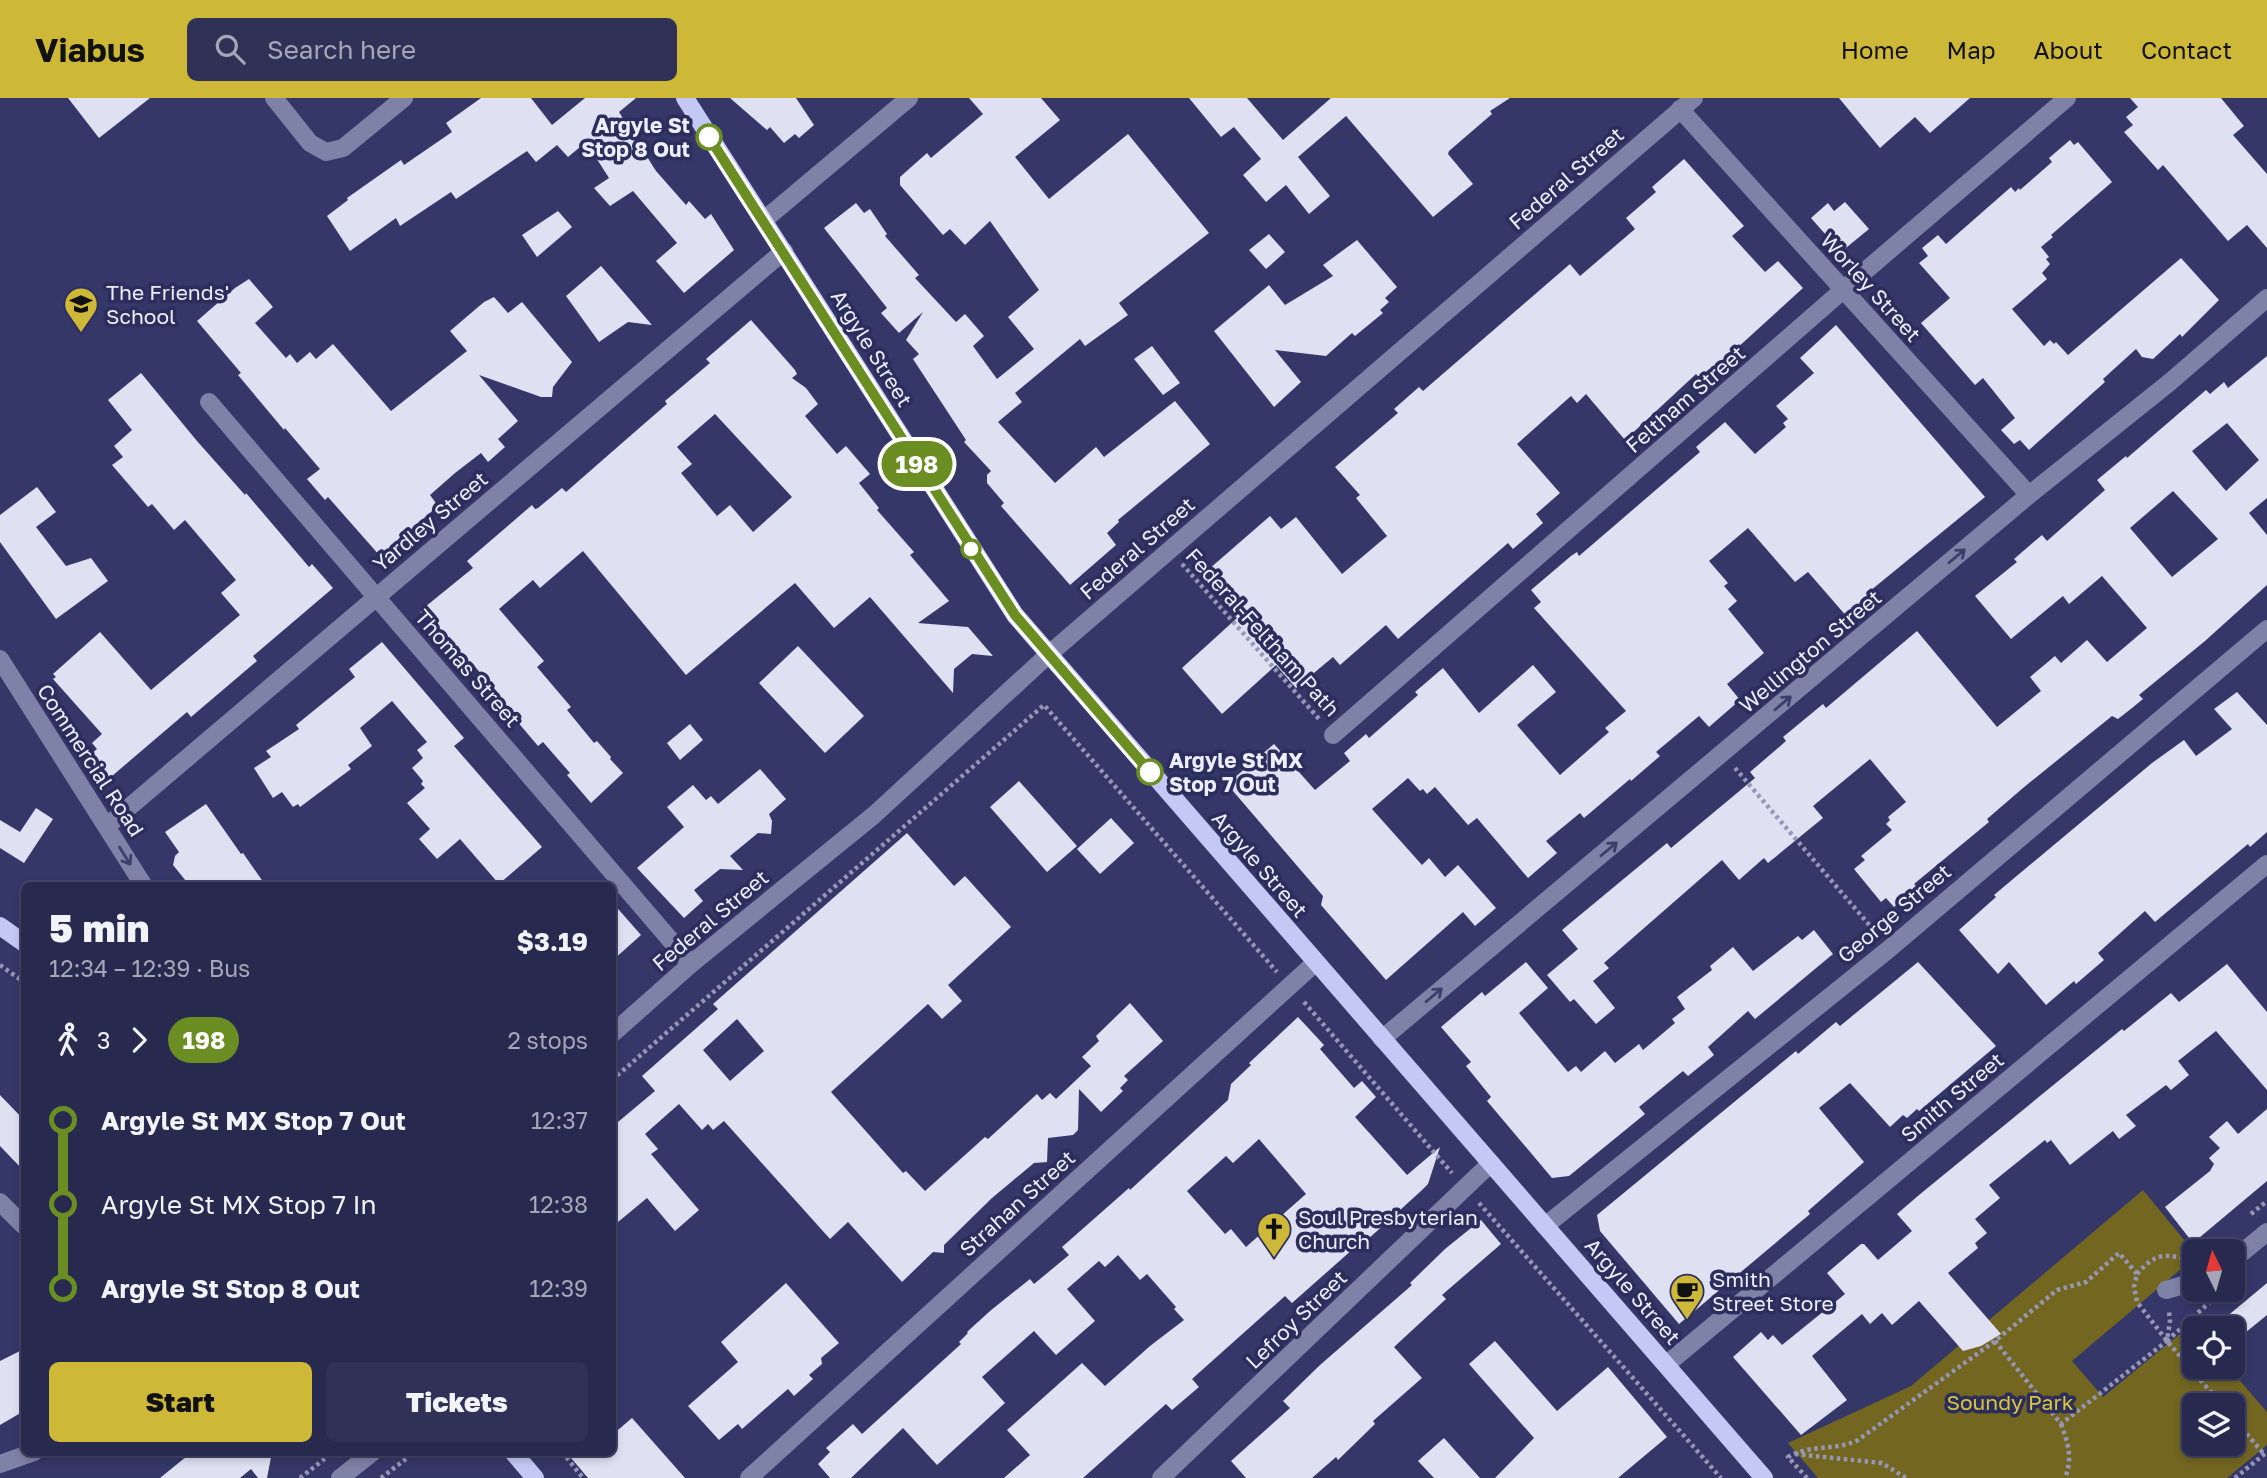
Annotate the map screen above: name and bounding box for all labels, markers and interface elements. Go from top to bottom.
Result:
search box [187,18,677,81]
text: Viabus [35,30,145,69]
icon: search [211,30,249,68]
text: Search here [267,34,416,65]
text: Home [1841,35,1909,64]
text: Map [1947,35,1996,64]
text: About [2034,35,2103,64]
text: Contact [2141,35,2232,64]
place label: Argyle St Stop 8 Out [581,112,690,162]
street label: Federal Street [1503,121,1629,235]
marker: Argyle St Stop 8 Out [696,124,722,150]
street label: Worley Street [1815,227,1927,347]
place label: The Friends' School [106,279,229,329]
school or university icon: The Friends' School [62,285,100,334]
street label: Argyle Street [826,285,918,411]
street label: Feltham Street [1620,340,1750,458]
line badge: 198 [877,441,957,487]
text: 198 [896,449,938,478]
street label: Yardley Street [367,465,493,577]
street label: Federal Street [1074,491,1200,605]
unlabelled marker [961,539,981,559]
street label: Federal-Feltham Path [1181,542,1345,722]
one-way arrow [1948,548,1966,564]
street label: Wellington Street [1734,584,1886,718]
street label: Thomas Street [410,604,526,732]
street label: Commercial Road [32,679,150,841]
one-way arrow [1774,695,1792,711]
place label: Argyle St MX Stop 7 Out [1169,747,1303,797]
marker: Argyle St MX Stop 7 Out [1137,759,1163,785]
street label: Argyle Street [1207,805,1313,923]
one-way arrow [1599,841,1617,857]
one-way arrow [119,845,133,865]
street label: George Street [1832,858,1956,968]
street label: Federal Street [647,864,773,976]
text: 5 min [49,905,149,950]
text: $3.19 [516,926,588,957]
text: 12:34 – 12:39 · Bus [49,954,250,982]
one-way arrow [1425,987,1443,1003]
icon: walk [49,1021,87,1059]
icon: forward [120,1021,158,1059]
text: 198 [182,1025,225,1054]
text: 3 [97,1026,110,1054]
text: 2 stops [507,1026,588,1054]
street label: Smith Street [1895,1046,2009,1148]
text: Argyle St MX Stop 7 Out [101,1105,406,1136]
text: 12:37 [531,1106,588,1134]
street label: Strahan Street [954,1144,1080,1262]
text: Argyle St MX Stop 7 In [101,1189,377,1220]
text: 12:38 [529,1190,588,1218]
place label: Soul Presbyterian Church [1298,1204,1478,1254]
church icon: Soul Presbyterian Church [1255,1210,1293,1259]
street label: Argyle Street [1580,1232,1686,1350]
north arrow [2182,1239,2245,1302]
map controls [2182,1239,2245,1456]
street label: Lefroy Street [1240,1264,1352,1374]
place label: Smith Street Store [1712,1266,1834,1316]
cafe icon: Smith Street Store [1668,1272,1706,1321]
text: Argyle St Stop 8 Out [101,1273,360,1304]
text: 12:39 [529,1274,588,1302]
button: locate [2182,1316,2245,1379]
button: Start [49,1362,312,1442]
button: Tickets [326,1362,588,1442]
park label: Soundy Park [1946,1389,2074,1415]
button: layers [2182,1393,2245,1456]

